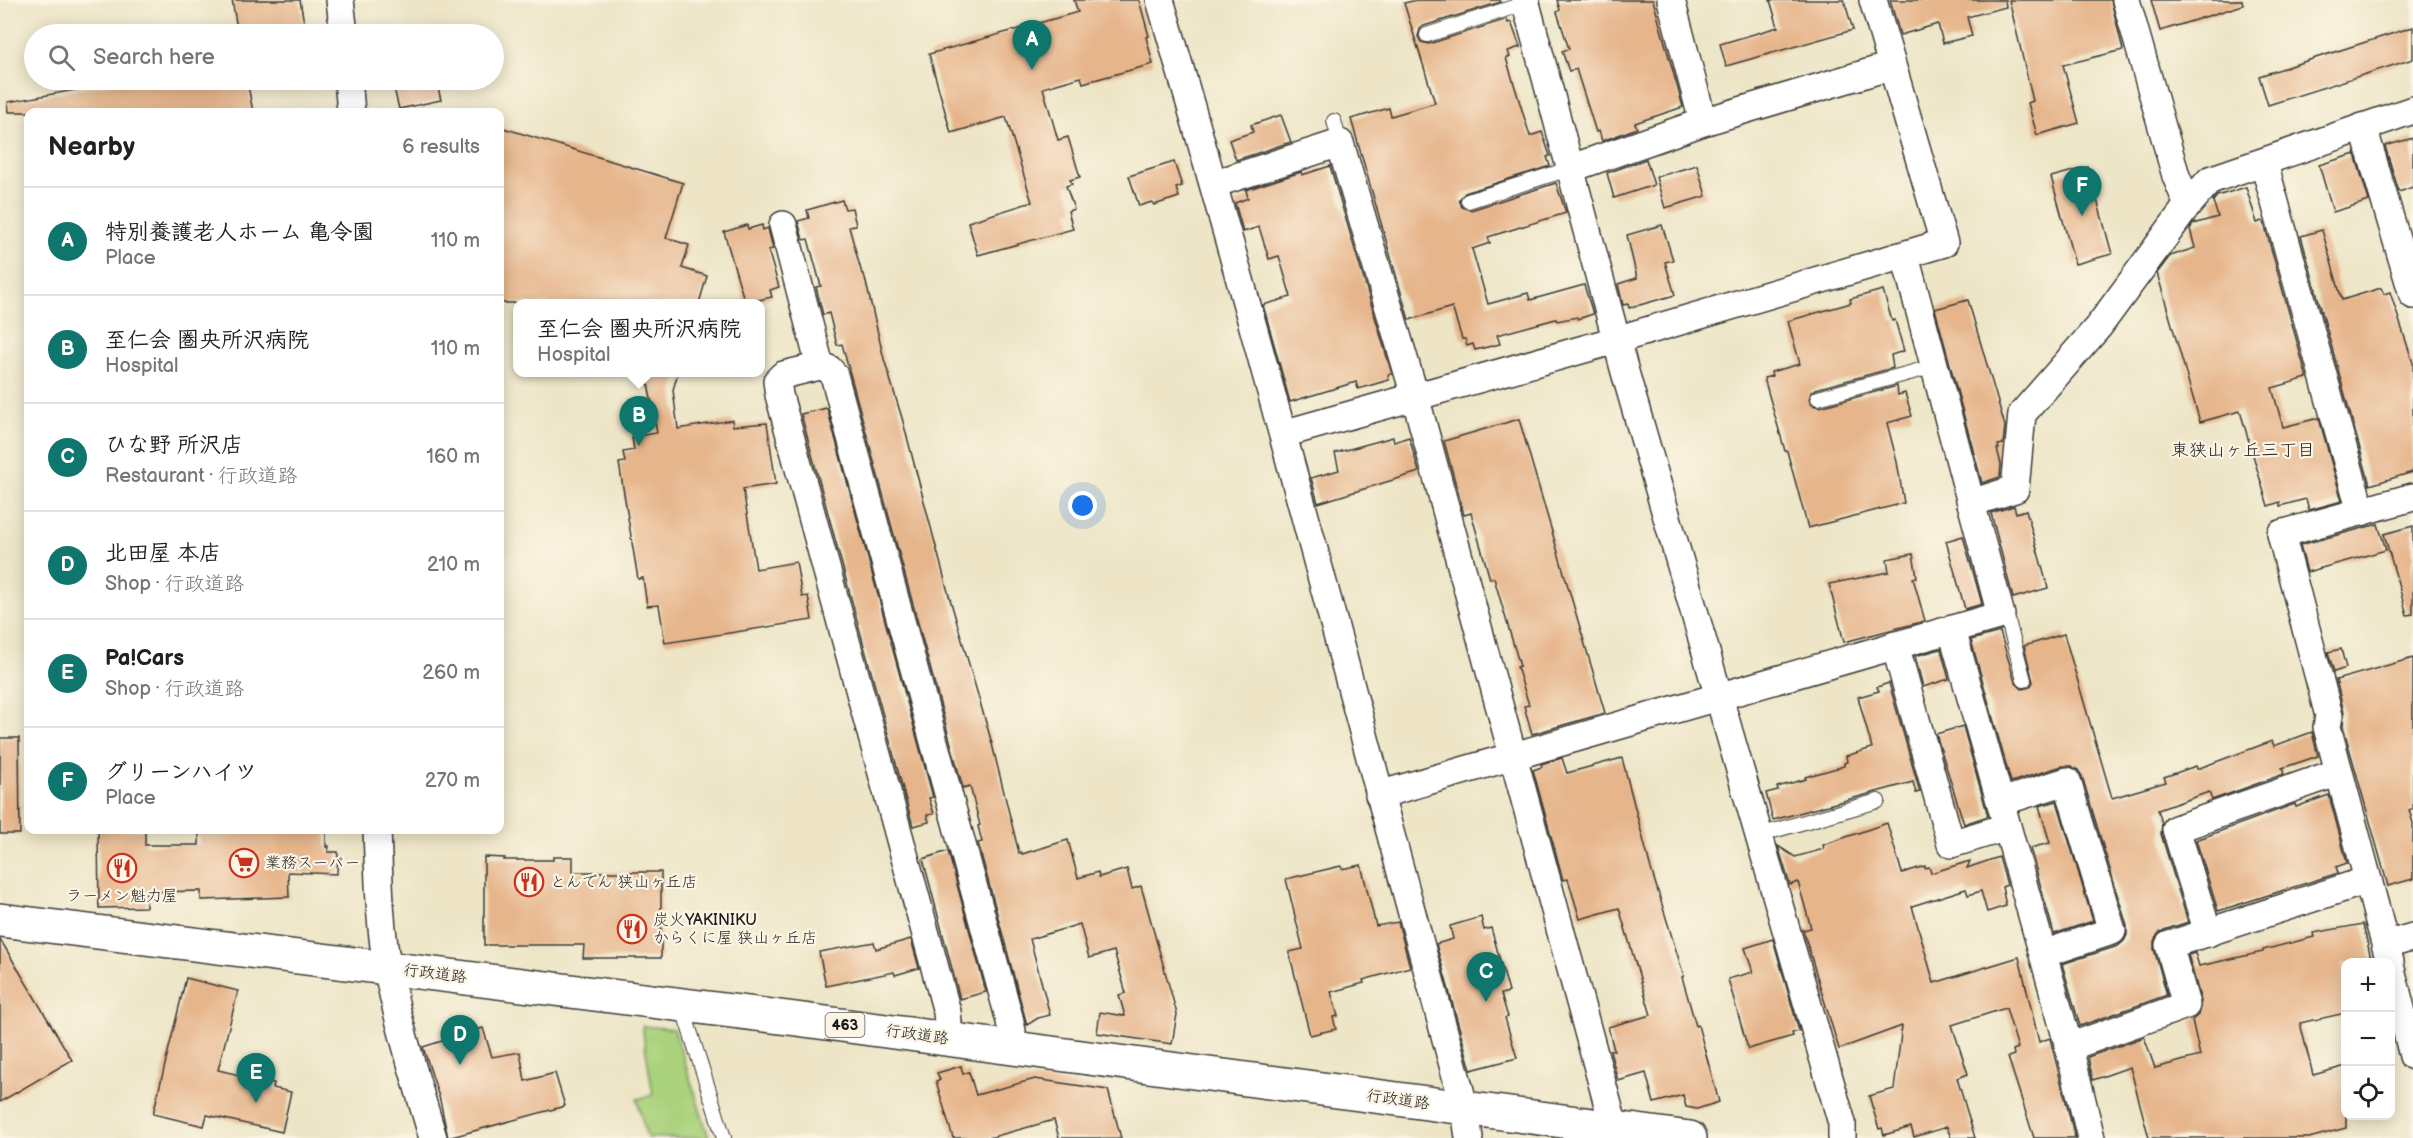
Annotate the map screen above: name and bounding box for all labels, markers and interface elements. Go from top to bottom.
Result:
pin: A [1012,20,1052,70]
search box [24,24,504,90]
icon: search [45,41,78,74]
text: Search here [93,44,215,71]
text: Nearby [48,132,135,163]
text: 6 results [402,135,480,159]
pin: F [2062,166,2102,216]
text: 特別養護老人ホーム 亀令園 [105,219,374,246]
text: A [61,229,74,253]
text: 110 m [431,229,480,253]
text: Place [105,246,156,270]
popup [513,299,765,377]
text: 至仁会 圏央所沢病院 [537,316,741,343]
text: 至仁会 圏央所沢病院 [105,327,309,354]
text: B [60,337,75,361]
text: 110 m [431,337,480,361]
text: Hospital [537,343,611,367]
text: Hospital [105,354,178,378]
pin: B [620,396,658,446]
text: ひな野 所沢店 [105,432,243,459]
district label: 東狭山ヶ丘三丁目 [2171,440,2315,461]
text: C [60,445,75,469]
text: 160 m [426,445,480,469]
text: Restaurant · 行政道路 [105,464,298,488]
your location [1068,491,1097,520]
text: 北田屋 本店 [105,540,221,567]
text: D [61,553,74,577]
text: 210 m [427,553,480,577]
text: Shop · 行政道路 [105,572,244,596]
text: Pa!Cars [105,645,184,672]
text: E [61,661,74,685]
text: 260 m [422,661,480,685]
text: Shop · 行政道路 [105,677,244,701]
text: グリーンハイツ [105,759,257,786]
text: F [61,769,74,793]
text: 270 m [425,769,480,793]
text: Place [105,786,156,810]
supermarket icon: 業務スーパー [228,847,260,879]
restaurant icon: ラーメン魁力屋 [106,852,138,884]
place label: 業務スーパー [265,854,360,873]
restaurant icon: とんでん 狭山ヶ丘店 [513,866,545,898]
place label: とんでん 狭山ヶ丘店 [550,873,698,892]
place label: ラーメン魁力屋 [66,887,178,906]
place label: 炭火YAKINIKU からくに屋 狭山ヶ丘店 [653,911,817,948]
restaurant icon: 炭火YAKINIKU からくに屋 狭山ヶ丘店 [616,913,648,945]
pin: C [1466,952,1506,1002]
map controls [2341,958,2395,1120]
button: + [2341,958,2395,1012]
street label: 行政道路 [402,961,468,987]
button: − [2341,1012,2395,1066]
road number: 463 [826,1013,864,1037]
pin: D [440,1016,480,1065]
street label: 行政道路 [884,1021,950,1049]
pin: E [236,1054,276,1103]
button: locate [2341,1066,2395,1120]
street label: 行政道路 [1365,1086,1431,1114]

